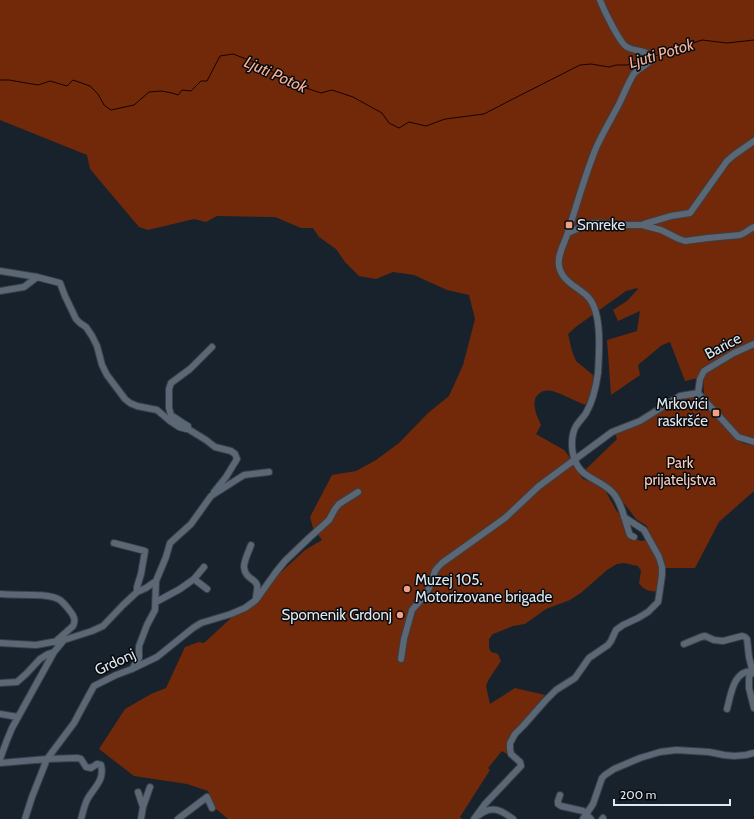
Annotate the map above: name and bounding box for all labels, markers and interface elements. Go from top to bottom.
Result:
water label: Ljuti Potok [626,34,697,72]
water label: Ljuti Potok [241,52,311,97]
place label: Smreke [577,216,625,234]
marker: Smreke [564,220,574,230]
street label: Barice [702,329,744,363]
place label: Mrkovići raskršće [656,395,708,430]
marker: Mrkovići raskršće [711,408,721,418]
park label: Park prijateljstva [644,454,717,489]
place label: Muzej 105. Motorizovane brigade [415,571,552,606]
marker: Muzej 105. Motorizovane brigade [402,584,412,594]
place label: Spomenik Grdonj [282,606,392,624]
marker: Spomenik Grdonj [395,610,405,620]
street label: Grdonj [92,645,138,679]
scale bar [614,781,730,807]
text: 200 m [620,787,656,802]

